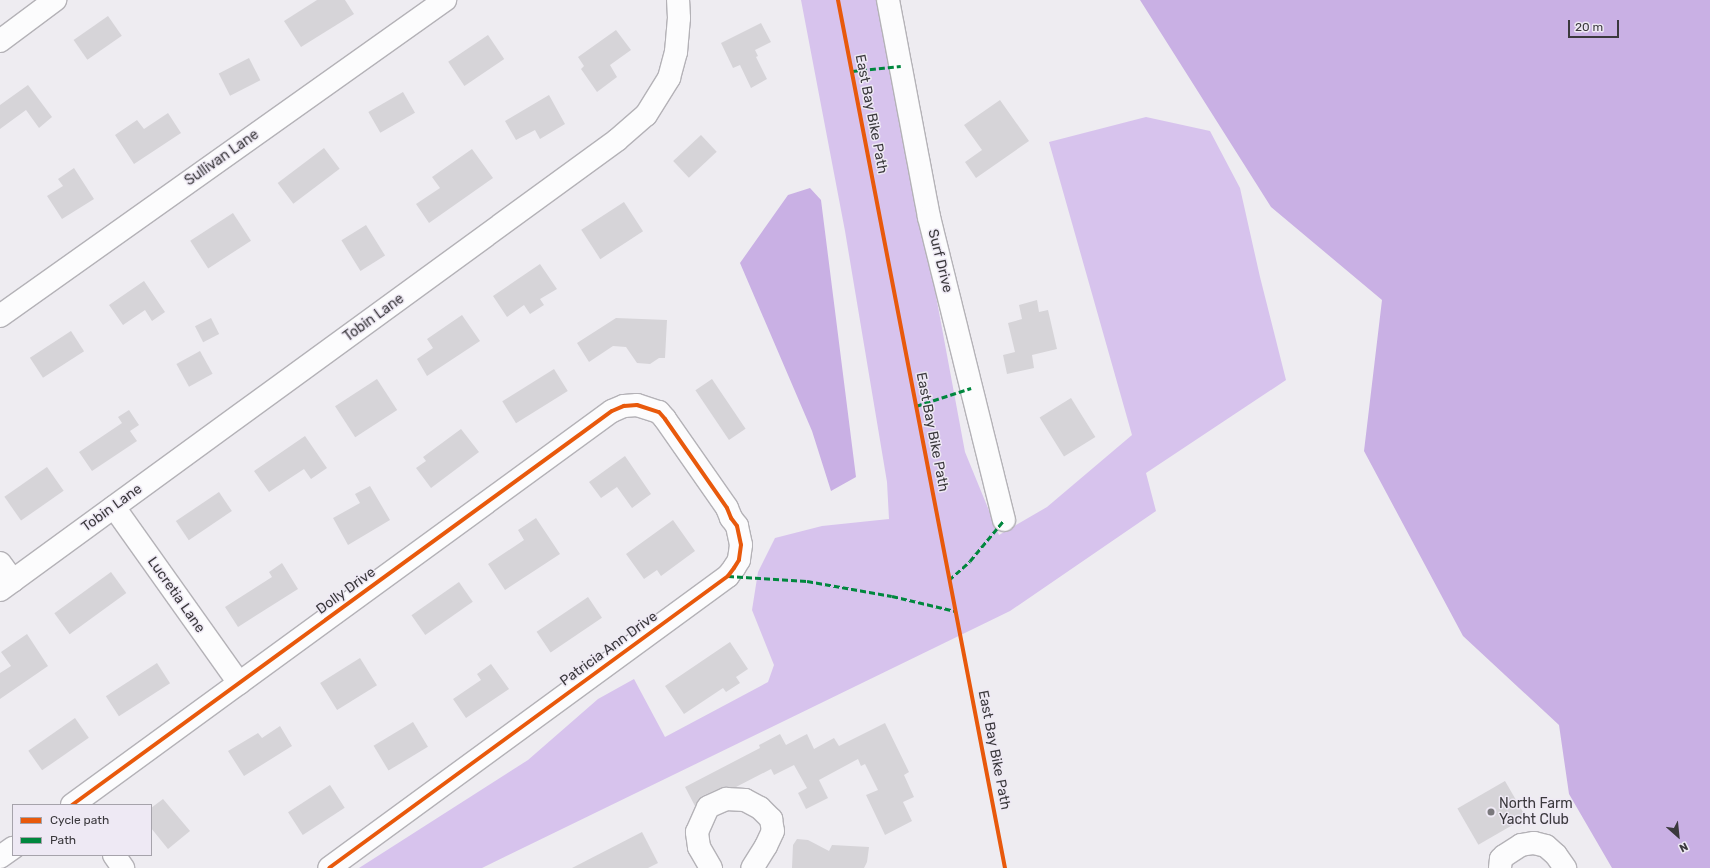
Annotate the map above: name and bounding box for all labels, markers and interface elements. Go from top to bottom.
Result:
scale bar [1570,12,1621,38]
text: 20 m [1575,20,1603,34]
street label: East Bay Bike Path [851,53,891,175]
street label: Sullivan Lane [182,126,262,190]
street label: Surf Drive [924,227,956,295]
street label: Tobin Lane [341,291,407,345]
street label: East Bay Bike Path [912,371,952,493]
street label: Tobin Lane [79,481,145,535]
street label: Lucretia Lane [144,554,208,636]
street label: Dolly Drive [313,564,379,618]
street label: Patricia Ann Drive [557,608,661,690]
street label: East Bay Bike Path [974,689,1014,811]
place label: North Farm Yacht Club [1499,796,1573,828]
legend [12,804,152,856]
marker: North Farm Yacht Club [1486,807,1496,817]
text: Cycle path [50,813,109,827]
north arrow [1658,816,1698,856]
text: Path [50,833,76,847]
text: N [1677,840,1690,855]

